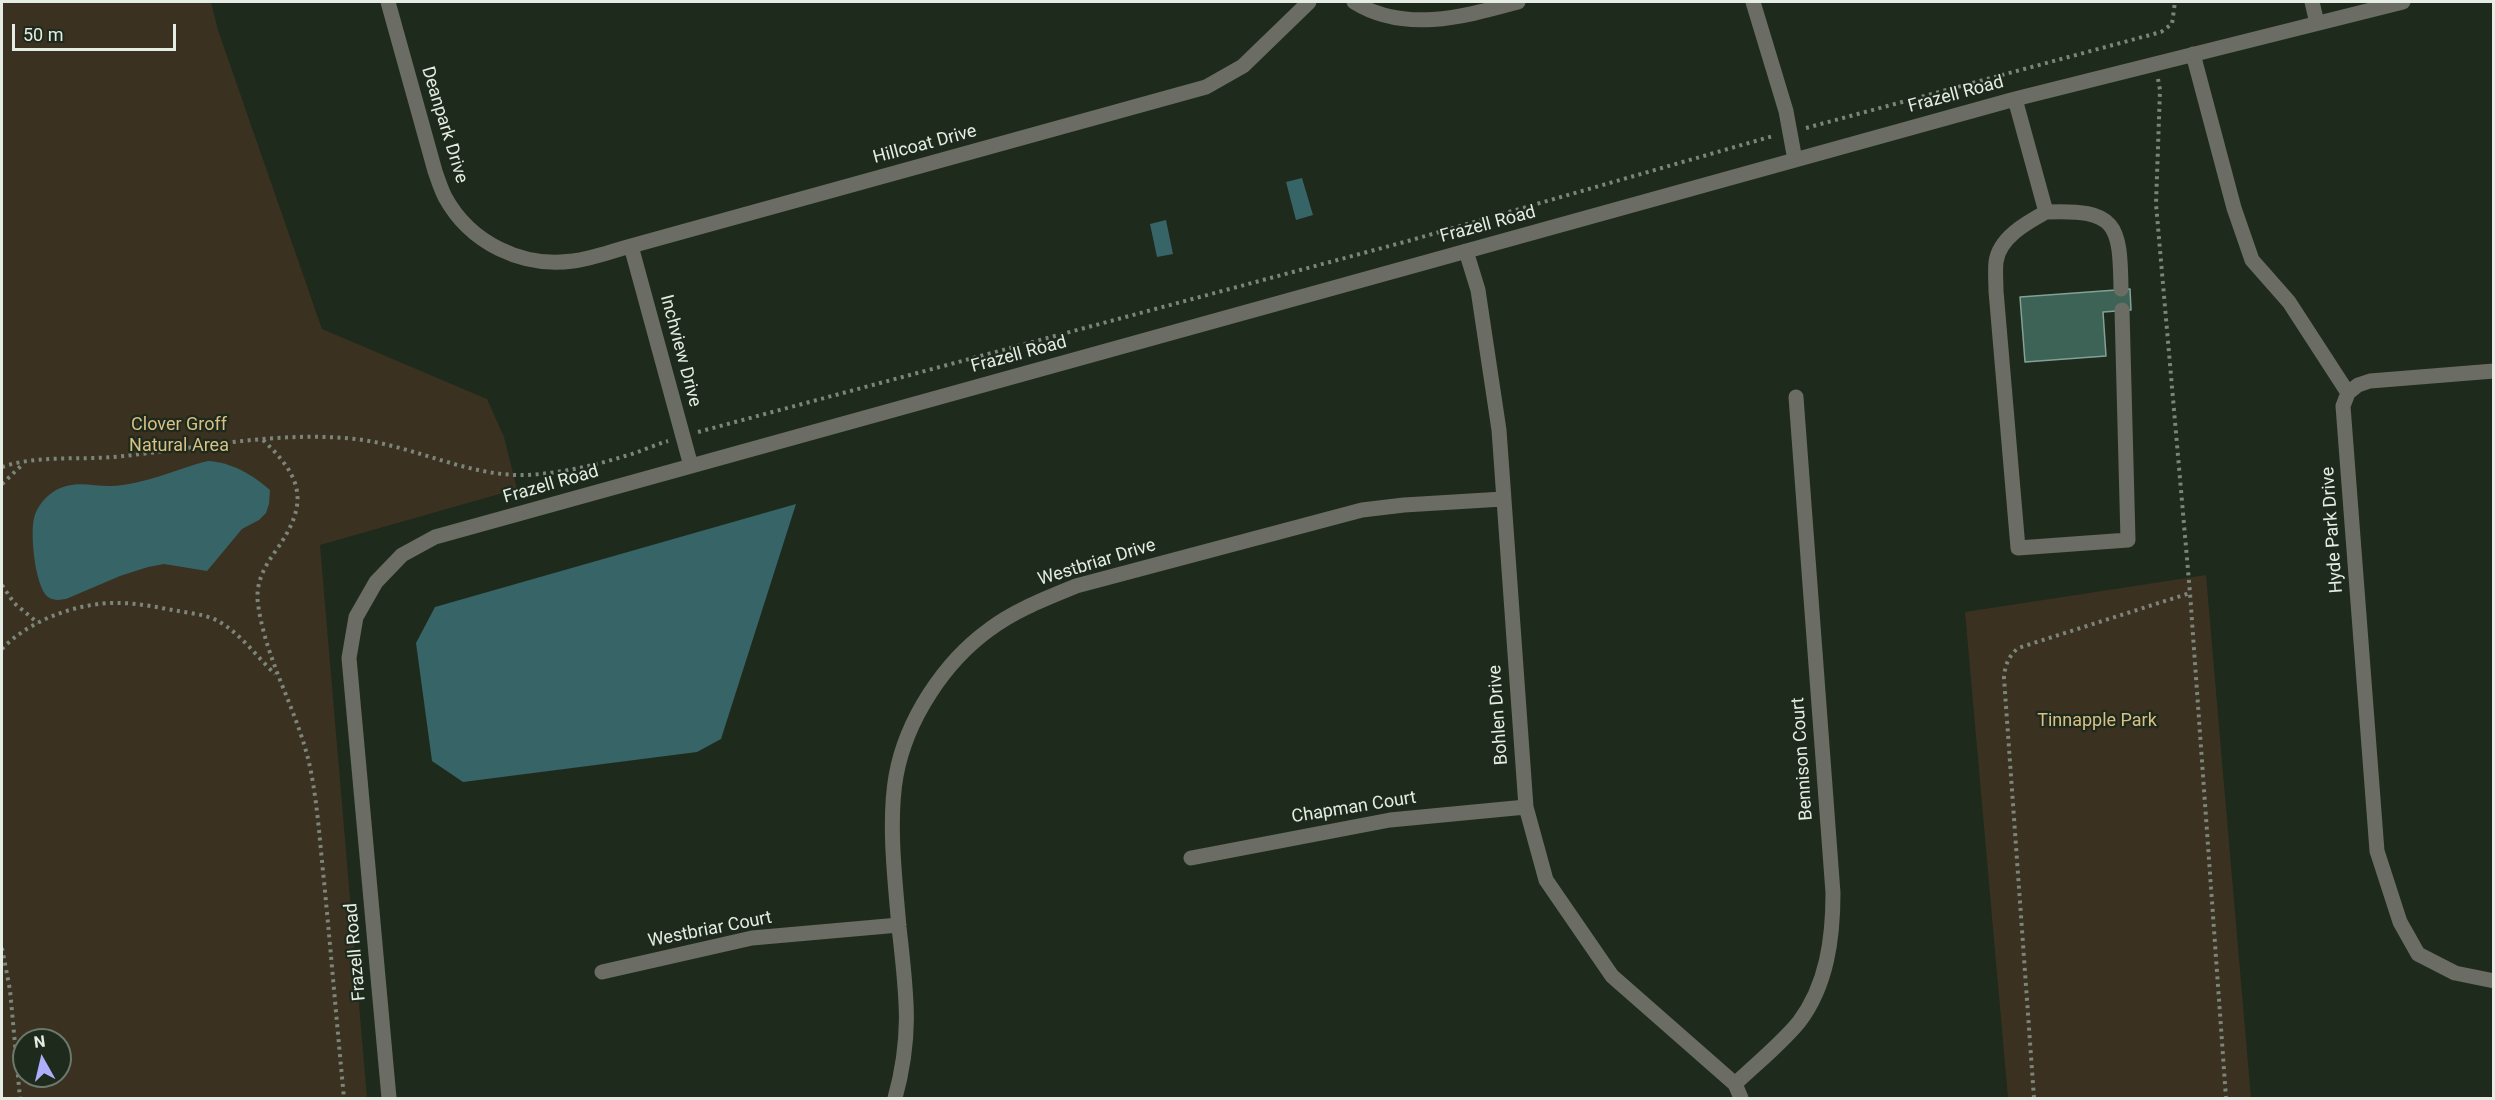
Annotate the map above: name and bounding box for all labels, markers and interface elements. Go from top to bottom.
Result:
scale bar [15,12,178,50]
text: 50 m [23,24,63,45]
street label: Deanpark Drive [416,64,472,186]
street label: Frazell Road [1906,72,2006,118]
street label: Hillcoat Drive [871,121,979,169]
street label: Frazell Road [1438,202,1538,248]
street label: Inchview Drive [655,293,705,409]
street label: Frazell Road [969,332,1069,378]
park label: Clover Groff Natural Area [129,414,229,456]
street label: Frazell Road [501,461,601,509]
street label: Hyde Park Drive [2318,466,2348,594]
street label: Westbriar Drive [1036,535,1158,591]
street label: Bohlen Drive [1485,664,1513,766]
street label: Bennison Court [1788,697,1818,821]
park label: Tinnapple Park [2037,710,2157,732]
street label: Chapman Court [1290,787,1418,829]
street label: Frazell Road [341,902,371,1002]
street label: Westbriar Court [646,907,774,953]
north arrow [12,1028,72,1088]
text: N [33,1031,47,1052]

